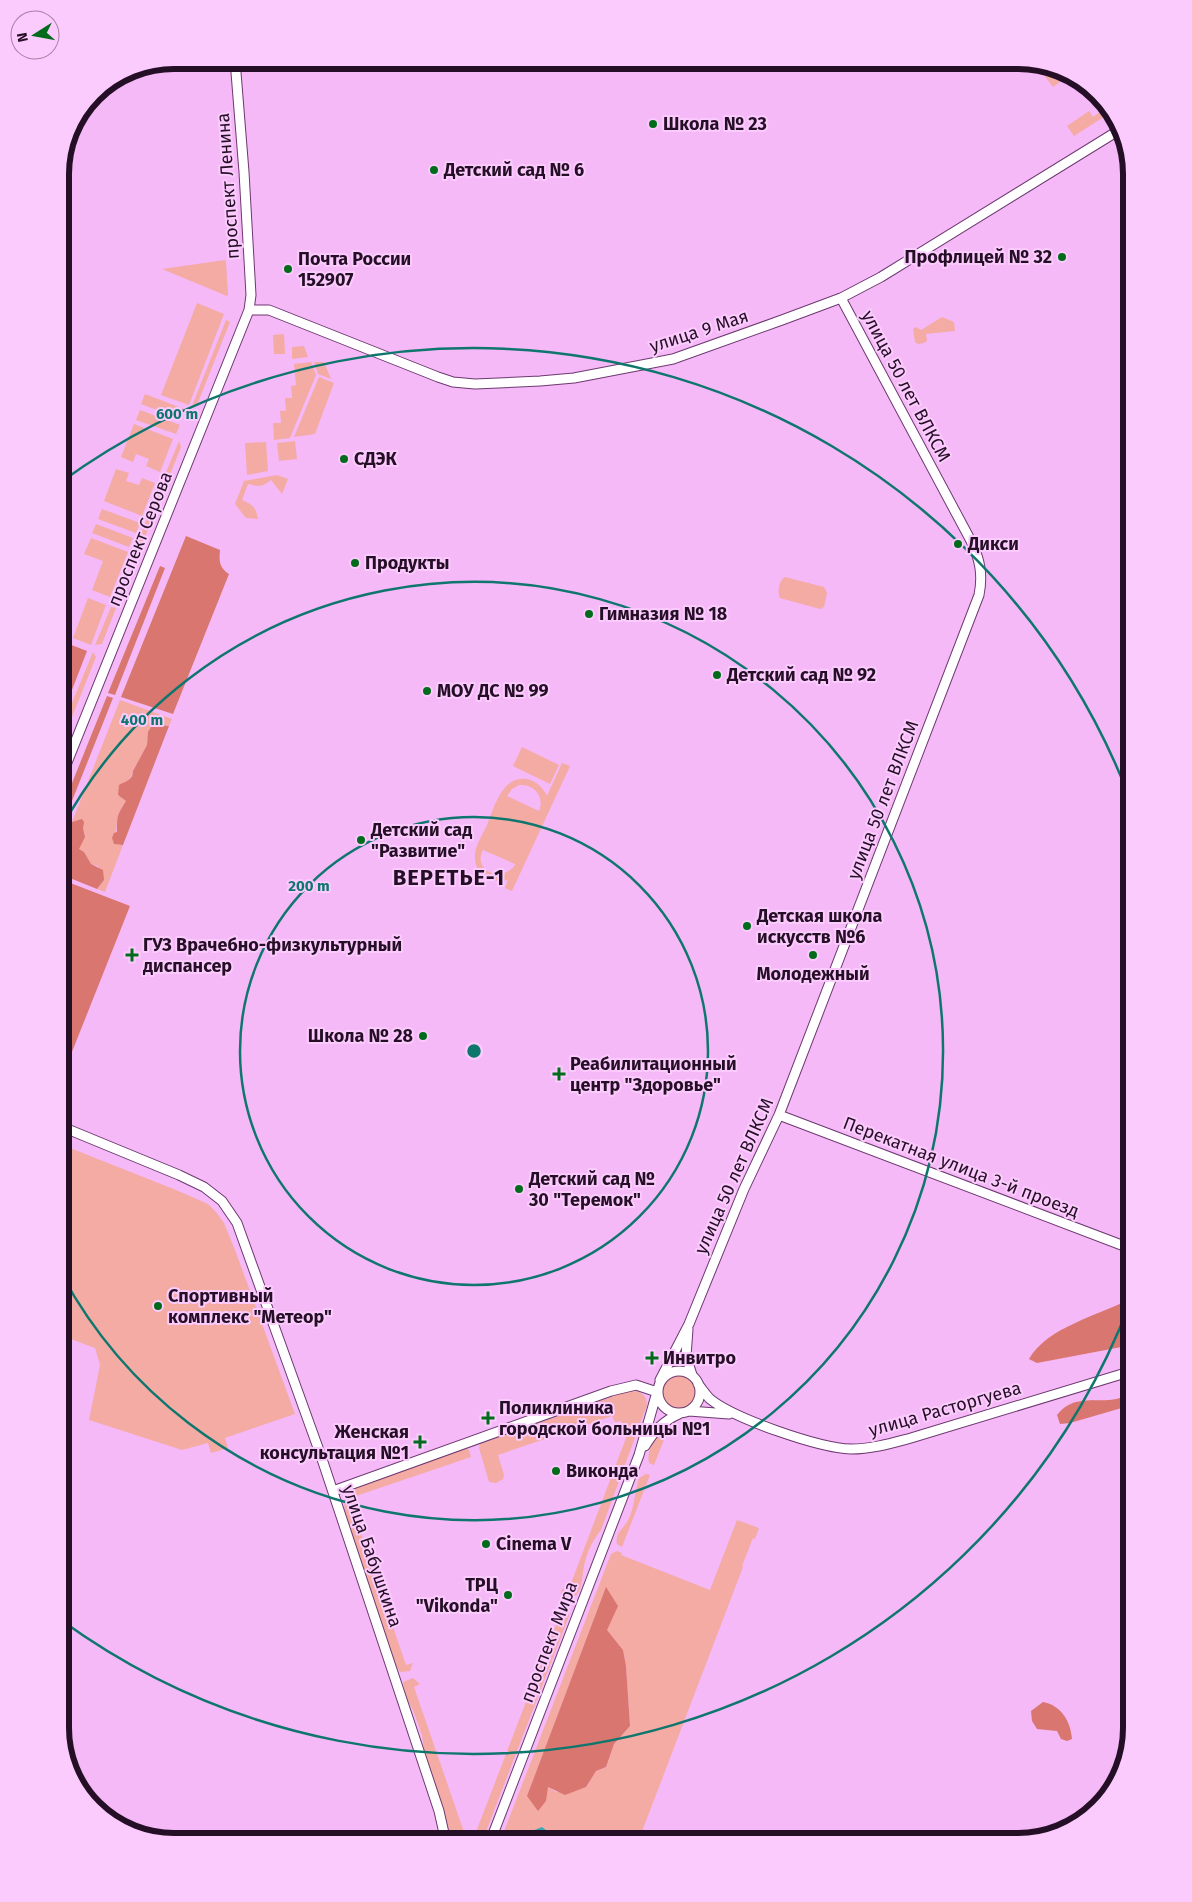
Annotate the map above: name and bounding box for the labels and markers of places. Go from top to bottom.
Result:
place label: Школа № 23 [663,113,767,135]
marker: Школа № 23 [647,118,659,130]
place label: Детский сад № 6 [443,159,584,181]
marker: Детский сад № 6 [428,164,440,176]
place label: Профлицей № 32 [904,246,1052,268]
place label: Почта России 152907 [298,248,411,291]
marker: Профлицей № 32 [1056,251,1068,263]
marker: Почта России 152907 [282,263,294,275]
place label: СДЭК [354,448,397,470]
marker: СДЭК [338,453,350,465]
place label: Дикси [967,533,1019,555]
marker: Дикси [952,538,964,550]
place label: Продукты [365,552,449,574]
marker: Продукты [349,557,361,569]
place label: Гимназия № 18 [599,603,727,625]
marker: Гимназия № 18 [583,608,595,620]
place label: Детский сад № 92 [726,664,876,686]
marker: Детский сад № 92 [711,669,723,681]
place label: МОУ ДС № 99 [437,680,549,702]
marker: МОУ ДС № 99 [421,685,433,697]
place label: Детский сад "Развитие" [370,819,472,862]
marker: Детский сад "Развитие" [355,834,367,846]
place label: Детская школа искусств №6 [756,905,883,948]
marker: Детская школа искусств №6 [741,920,753,932]
place label: ГУЗ Врачебно-физкультурный диспансер [143,934,402,977]
marker: ГУЗ Врачебно-физкультурный диспансер [125,948,139,962]
marker: Молодежный [807,949,819,961]
place label: Молодежный [756,963,870,985]
place label: Школа № 28 [308,1025,413,1047]
marker: Школа № 28 [417,1030,429,1042]
centre of rings [465,1042,483,1060]
place label: Реабилитационный центр "Здоровье" [570,1053,737,1096]
marker: Реабилитационный центр "Здоровье" [552,1067,566,1081]
place label: Детский сад № 30 "Теремок" [528,1168,655,1211]
marker: Детский сад № 30 "Теремок" [513,1183,525,1195]
place label: Спортивный комплекс "Метеор" [168,1285,332,1328]
marker: Спортивный комплекс "Метеор" [152,1300,164,1312]
place label: Инвитро [663,1347,736,1369]
marker: Инвитро [645,1351,659,1365]
place label: Поликлиника городской больницы №1 [499,1397,710,1440]
marker: Поликлиника городской больницы №1 [481,1411,495,1425]
place label: Женская консультация №1 [260,1421,409,1464]
marker: Женская консультация №1 [413,1435,427,1449]
place label: Виконда [566,1460,638,1482]
marker: Виконда [550,1465,562,1477]
place label: Cinema V [496,1533,572,1555]
marker: Cinema V [480,1538,492,1550]
place label: ТРЦ "Vikonda" [416,1574,499,1617]
marker: ТРЦ "Vikonda" [502,1589,514,1601]

